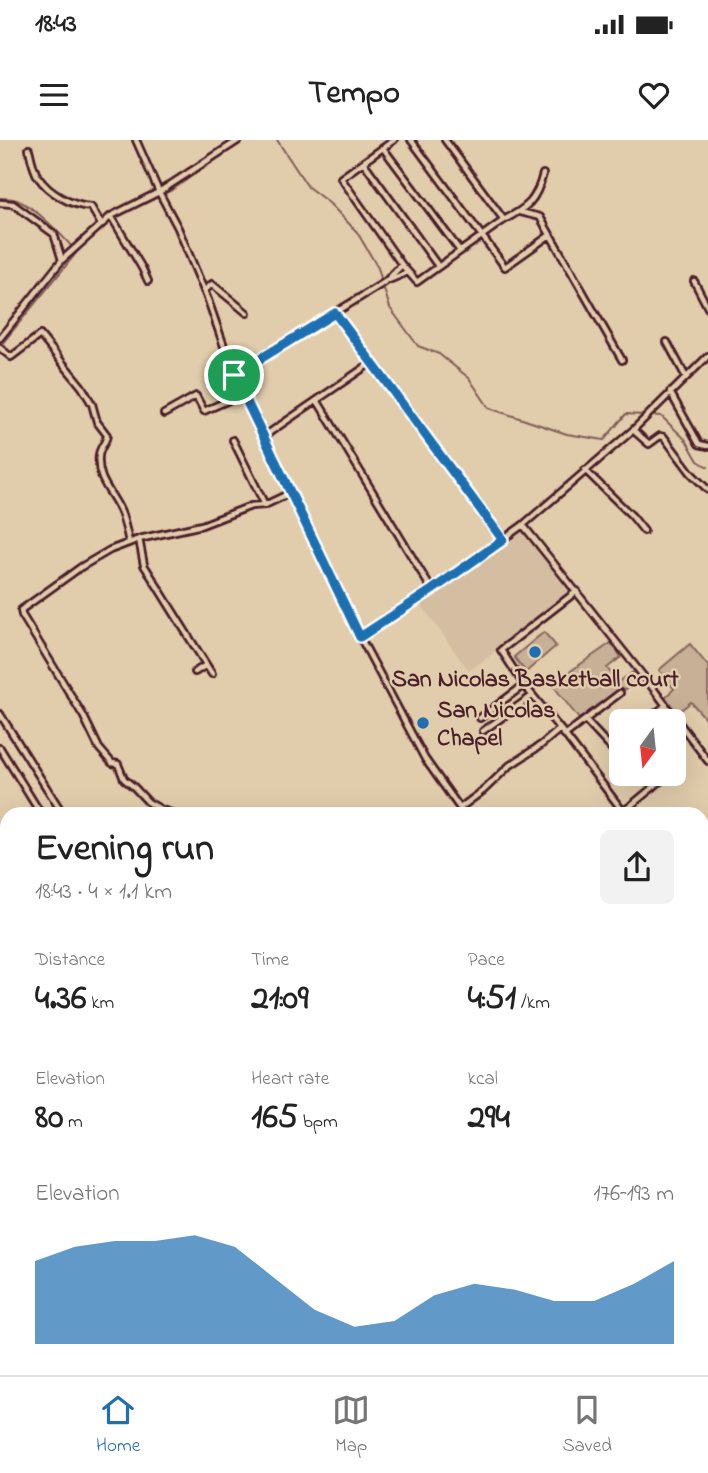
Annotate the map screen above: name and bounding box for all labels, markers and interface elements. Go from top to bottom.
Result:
text: 18:43 [35,6,77,44]
text: Tempo [308,71,400,118]
icon: menu [35,76,73,114]
icon: heart [635,76,673,114]
pin [204,345,264,405]
icon: arrive [215,356,253,394]
marker: San Nicolas Basketball court [527,644,543,660]
place label: San Nicolas Basketball court [392,663,679,698]
place label: San Nicolas Chapel [437,694,555,757]
north arrow [609,709,686,786]
map controls [609,709,686,786]
marker: San Nicolas Chapel [415,715,431,731]
text: Evening run [35,822,214,878]
button: share [600,830,674,904]
text: 18:43 · 4 × 1.1 km [35,876,172,909]
text: Distance [35,947,105,974]
text: Time [251,947,289,974]
text: Pace [468,947,505,974]
text: 4.36 [35,974,86,1025]
text: 21:09 [251,974,308,1025]
text: 4:51 [468,974,516,1025]
text: km [86,990,114,1017]
text: /km [516,990,550,1017]
text: Elevation [35,1066,105,1093]
text: Heart rate [251,1066,329,1093]
text: kcal [468,1066,498,1093]
text: 80 [35,1093,63,1144]
text: 165 [251,1093,298,1144]
text: 294 [468,1093,510,1144]
text: m [63,1109,83,1136]
text: bpm [298,1109,338,1136]
text: Elevation [35,1178,120,1211]
text: 176–193 m [593,1178,674,1211]
tab: Home [96,1391,140,1460]
tab: Map [332,1391,370,1460]
tab: Saved [562,1391,612,1460]

